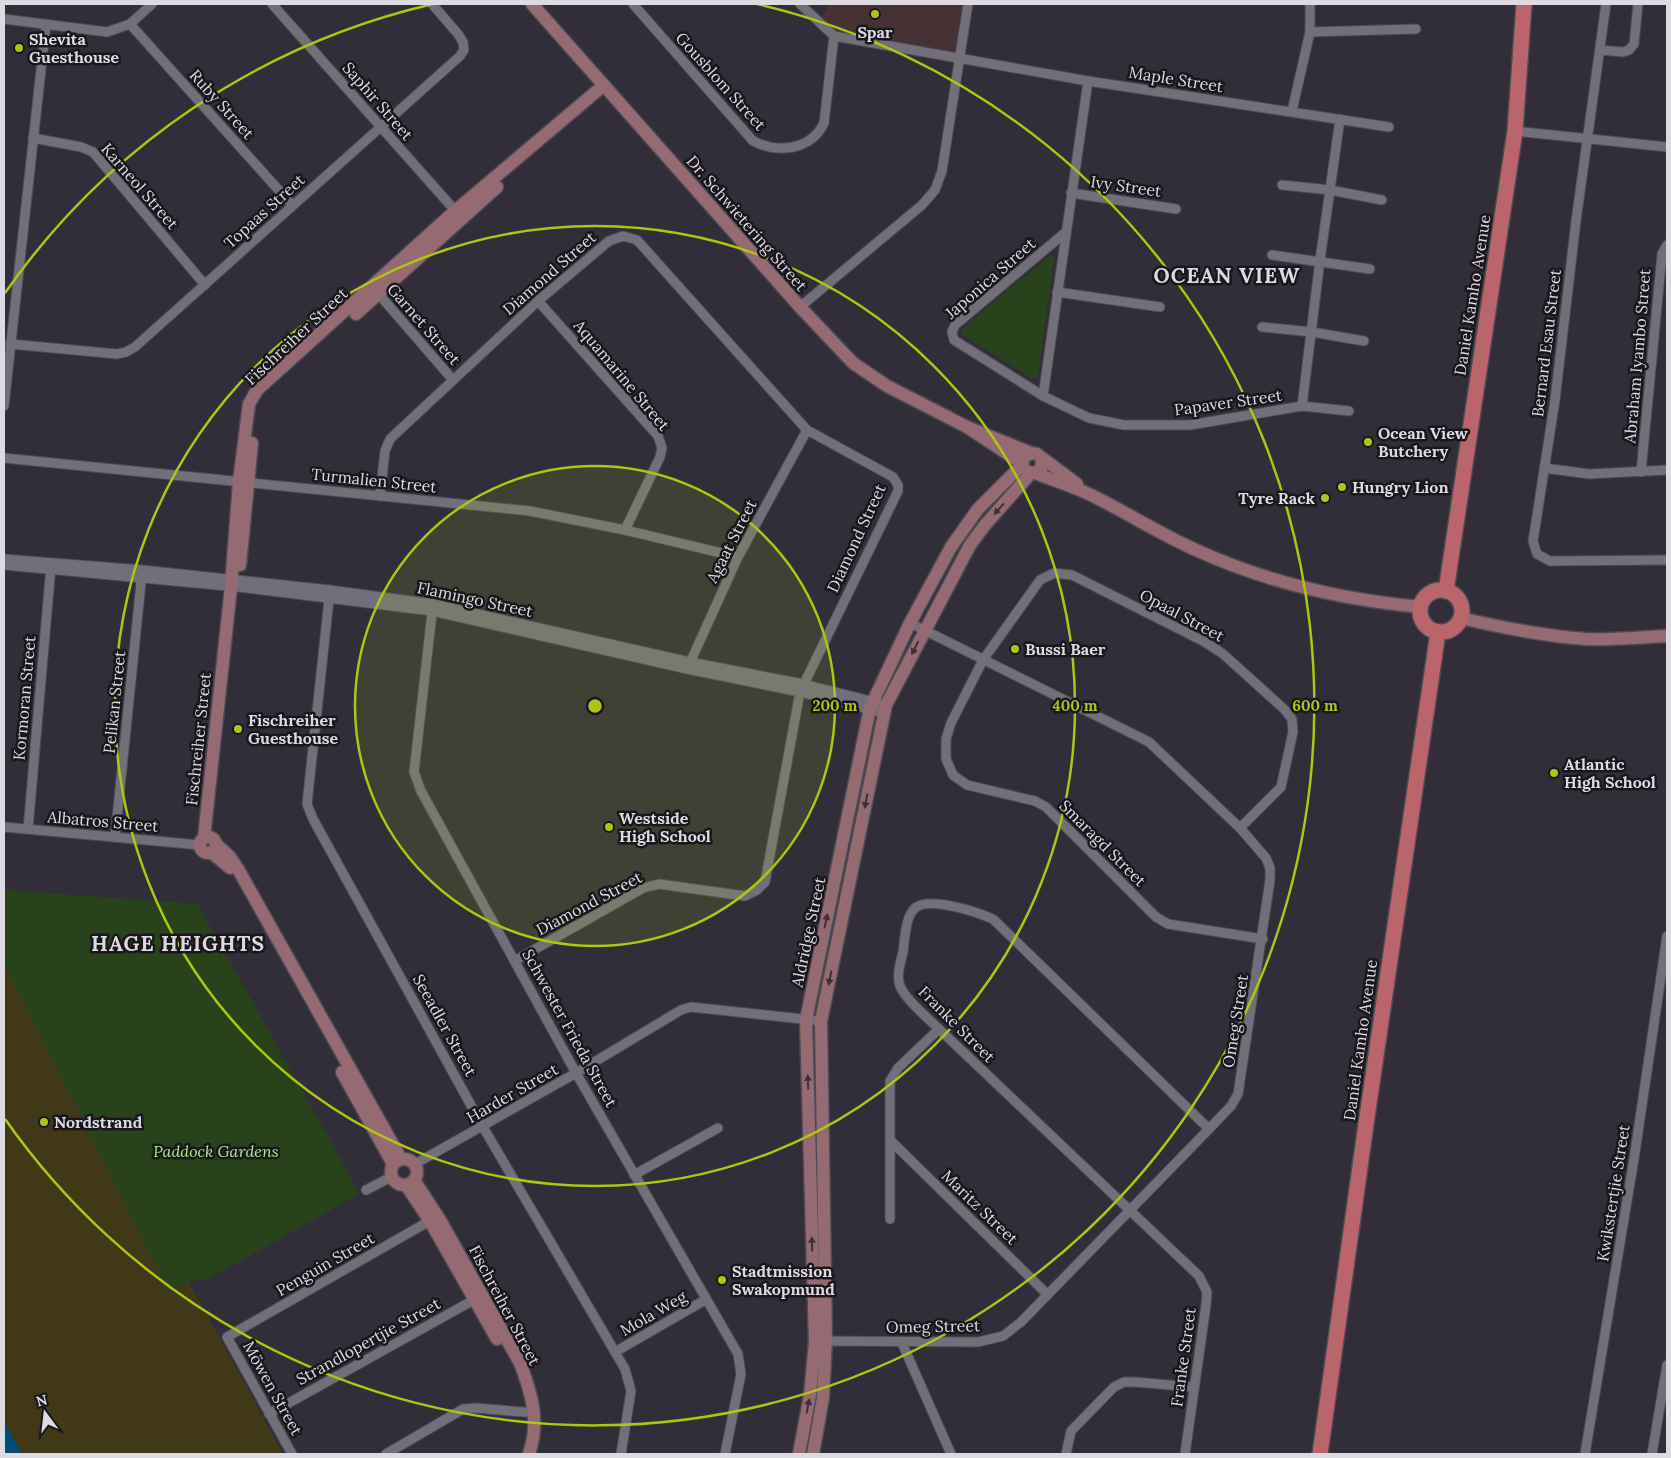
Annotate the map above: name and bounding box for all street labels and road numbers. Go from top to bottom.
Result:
street label: Gousblom Street [672,28,771,135]
street label: Saphir Street [338,58,418,145]
street label: Maple Street [1127,62,1225,96]
street label: Ruby Street [186,65,259,144]
street label: Karneol Street [97,139,183,234]
street label: Dr. Schwietering Street [682,151,812,296]
street label: Topaas Street [219,169,309,253]
street label: Ivy Street [1089,171,1163,201]
street label: Daniel Kamho Avenue [1449,213,1495,377]
street label: Diamond Street [498,226,600,319]
street label: Japonica Street [940,233,1040,323]
street label: Bernard Esau Street [1527,267,1565,418]
street label: Abraham Iyambo Street [1619,267,1655,445]
street label: Garnet Street [383,279,465,369]
street label: Fischreiher Street [240,283,352,389]
street label: Aquamarine Street [569,315,675,435]
street label: Papaver Street [1173,384,1284,419]
street label: Turmalien Street [310,463,438,497]
street label: Diamond Street [822,480,890,595]
street label: Agaat Street [701,495,761,587]
street label: Flamingo Street [415,577,535,621]
street label: Opaal Street [1136,584,1228,646]
street label: Kormoran Street [9,634,39,761]
street label: Pelikan Street [99,649,129,754]
street label: Fischreiher Street [181,671,215,806]
street label: Smaragd Street [1055,795,1151,891]
street label: Albatros Street [46,806,160,836]
street label: Diamond Street [533,866,646,939]
street label: Aldridge Street [786,874,830,990]
street label: Schwester Frieda Street [518,945,622,1111]
street label: Daniel Kamho Avenue [1339,958,1381,1122]
street label: Seeadler Street [409,970,482,1080]
street label: Omeg Street [1218,972,1252,1069]
street label: Franke Street [915,982,1000,1067]
street label: Harder Street [463,1058,562,1127]
street label: Kwikstertjie Street [1592,1122,1634,1263]
street label: Maritz Street [938,1166,1023,1249]
street label: Penguin Street [272,1227,378,1300]
street label: Fischreiher Street [465,1241,546,1369]
street label: Mola Weg [616,1285,691,1340]
street label: Strandlopertjie Street [292,1293,444,1389]
street label: Franke Street [1166,1305,1200,1408]
street label: Omeg Street [886,1315,981,1337]
street label: Möwen Street [239,1338,307,1439]

